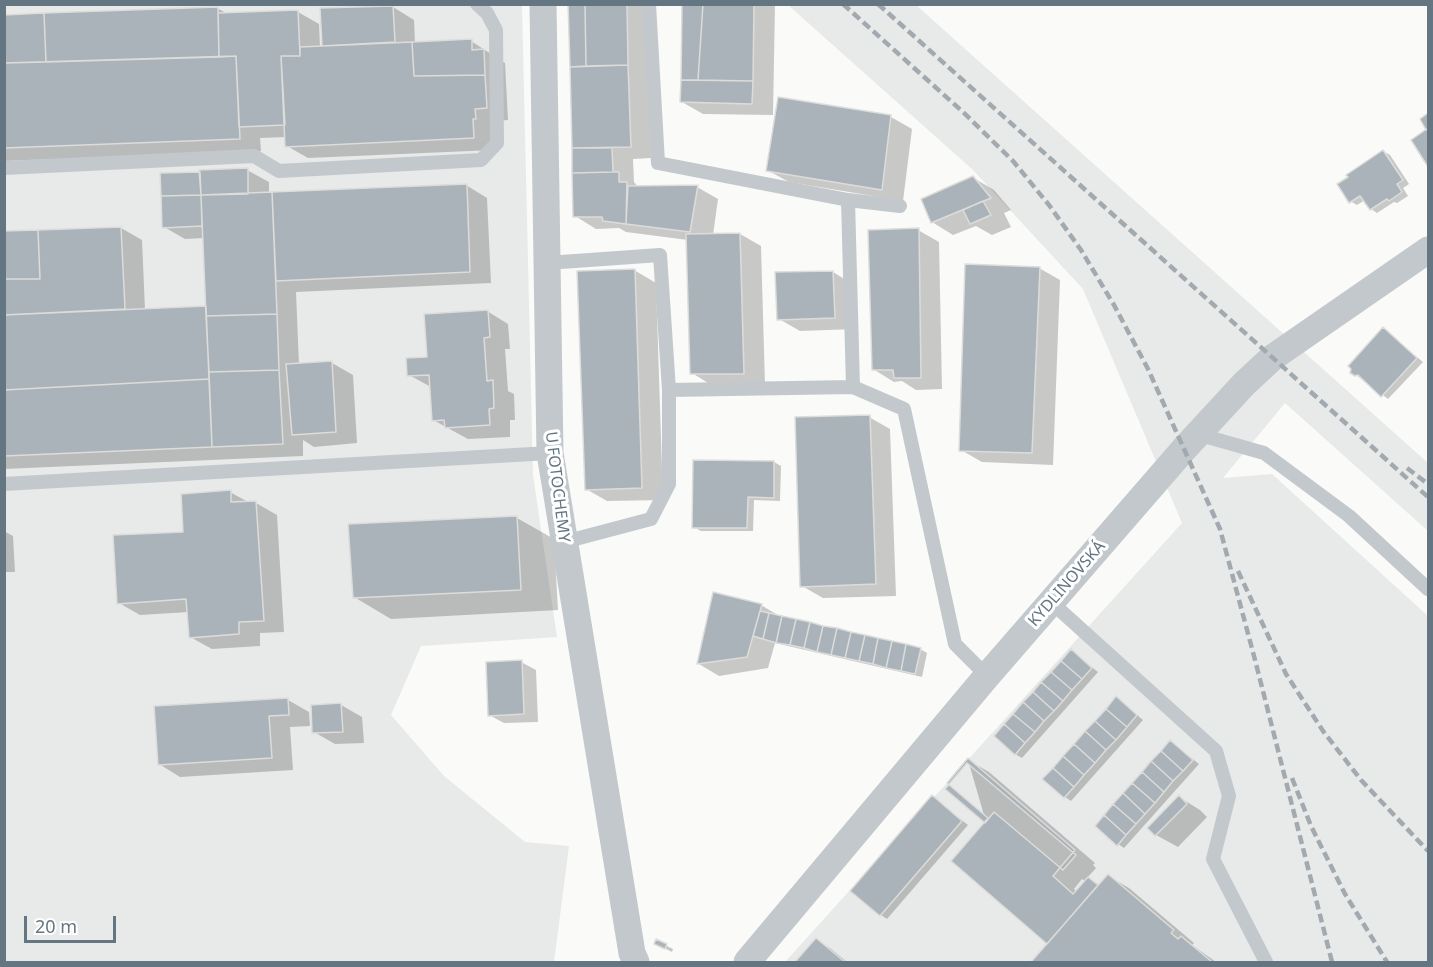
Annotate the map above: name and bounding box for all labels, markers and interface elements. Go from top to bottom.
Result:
street label: U FOTOCHEMY [541,430,573,544]
street label: KYDLINOVSKÁ [1025,537,1109,631]
scale bar [27,904,118,942]
text: 20 m [35,914,77,938]

